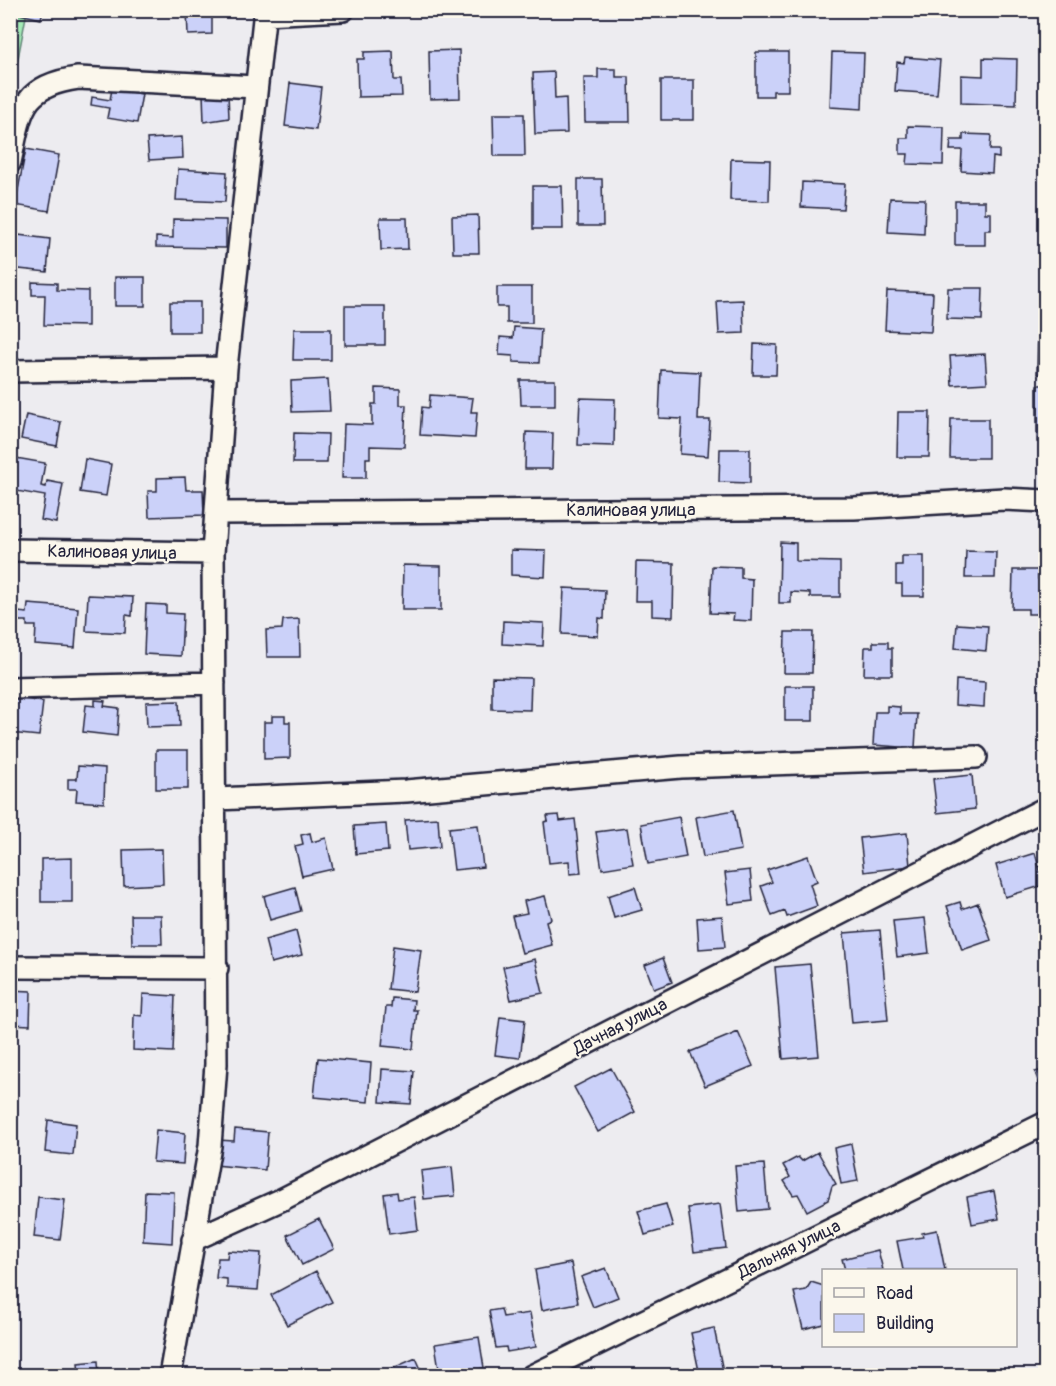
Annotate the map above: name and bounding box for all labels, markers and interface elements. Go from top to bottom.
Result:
street label: Калиновая улица [566,499,696,522]
street label: Калиновая улица [47,540,177,565]
street label: Дачная улица [568,993,671,1060]
street label: Дальняя улица [733,1215,844,1285]
legend [822,1269,1017,1347]
text: Road [876,1282,913,1305]
text: Building [876,1312,934,1335]

